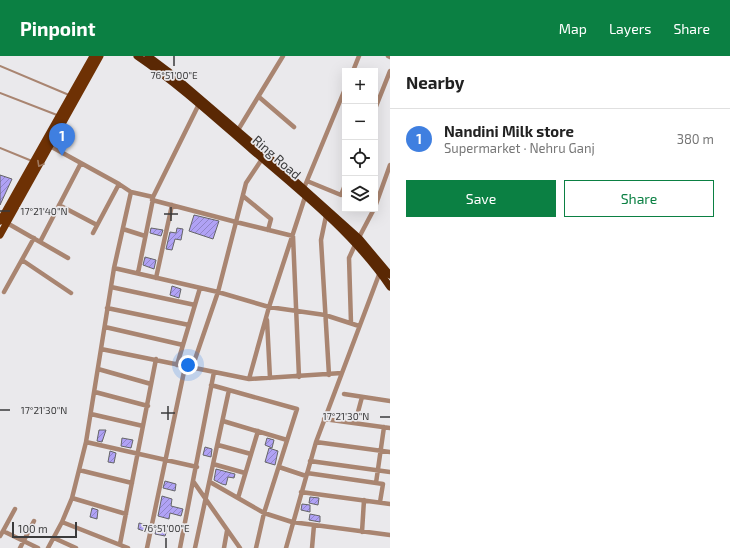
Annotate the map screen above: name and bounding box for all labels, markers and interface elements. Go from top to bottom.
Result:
text: Pinpoint [20,17,95,40]
text: Map [559,20,587,37]
text: Layers [609,20,651,37]
text: Share [673,20,710,37]
map controls [342,68,378,212]
button: + [342,68,378,104]
text: 76°51'00"E [150,69,198,81]
text: Nearby [406,72,464,92]
button: − [342,104,378,140]
text: Nandini Milk store [444,122,574,140]
pin: 1 [49,123,75,156]
text: 1 [416,131,422,147]
text: 380 m [677,131,714,147]
street label: Ring Road [250,132,304,182]
button: locate [342,140,378,176]
text: Supermarket · Nehru Ganj [444,140,595,156]
one-way arrow [38,159,45,167]
button: layers [342,176,378,212]
button: Save [406,180,556,217]
button: Share [564,180,714,217]
text: 17°21'40"N [21,205,67,217]
your location [178,355,198,375]
text: 17°21'30"N [21,404,67,416]
text: 17°21'30"N [323,410,369,422]
scale bar [12,520,77,539]
text: 100 m [18,522,48,535]
text: 76°51'00"E [142,522,190,534]

